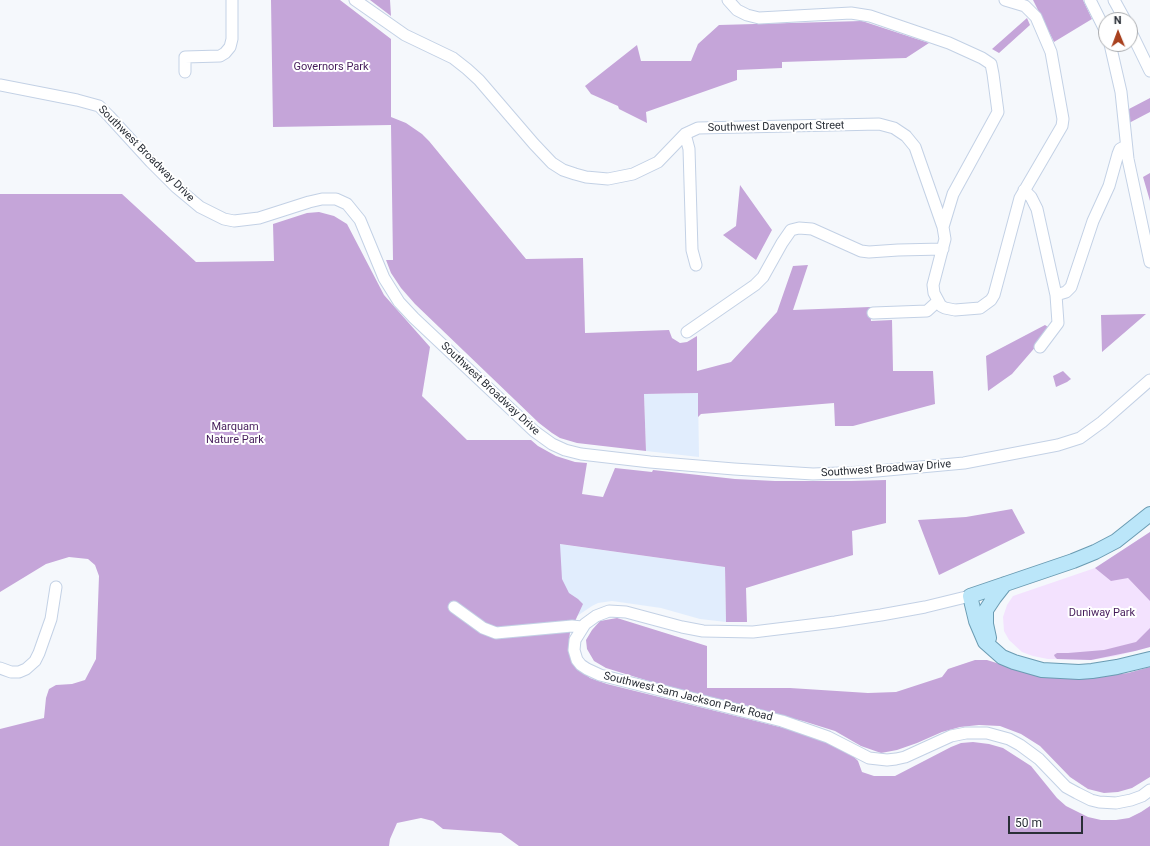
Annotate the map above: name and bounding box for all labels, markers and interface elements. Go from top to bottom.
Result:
north arrow [1098,12,1138,52]
text: N [1114,14,1122,27]
park label: Governors Park [293,60,369,74]
street label: Southwest Broadway Drive [95,103,197,205]
street label: Southwest Davenport Street [708,119,844,135]
street label: Southwest Broadway Drive [438,340,542,438]
park label: Marquam Nature Park [206,420,264,446]
street label: Southwest Broadway Drive [821,458,951,480]
park label: Duniway Park [1069,606,1135,620]
street label: Southwest Sam Jackson Park Road [602,670,774,724]
scale bar [1010,808,1085,834]
text: 50 m [1015,816,1042,830]

